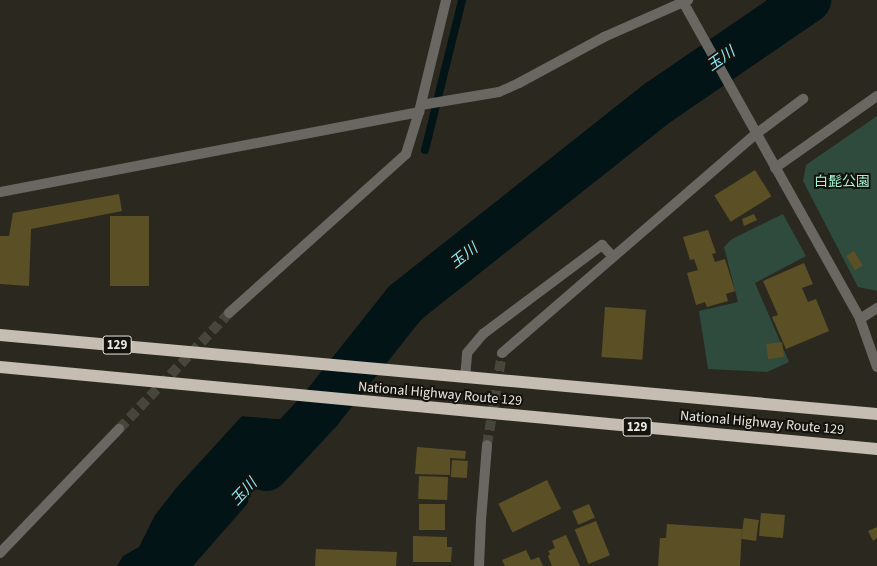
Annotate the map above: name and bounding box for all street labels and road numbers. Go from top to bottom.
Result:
road number: 129 [102,334,132,356]
street label: National Highway Route 129 [357,378,523,410]
street label: National Highway Route 129 [679,407,845,439]
road number: 129 [622,416,652,438]

